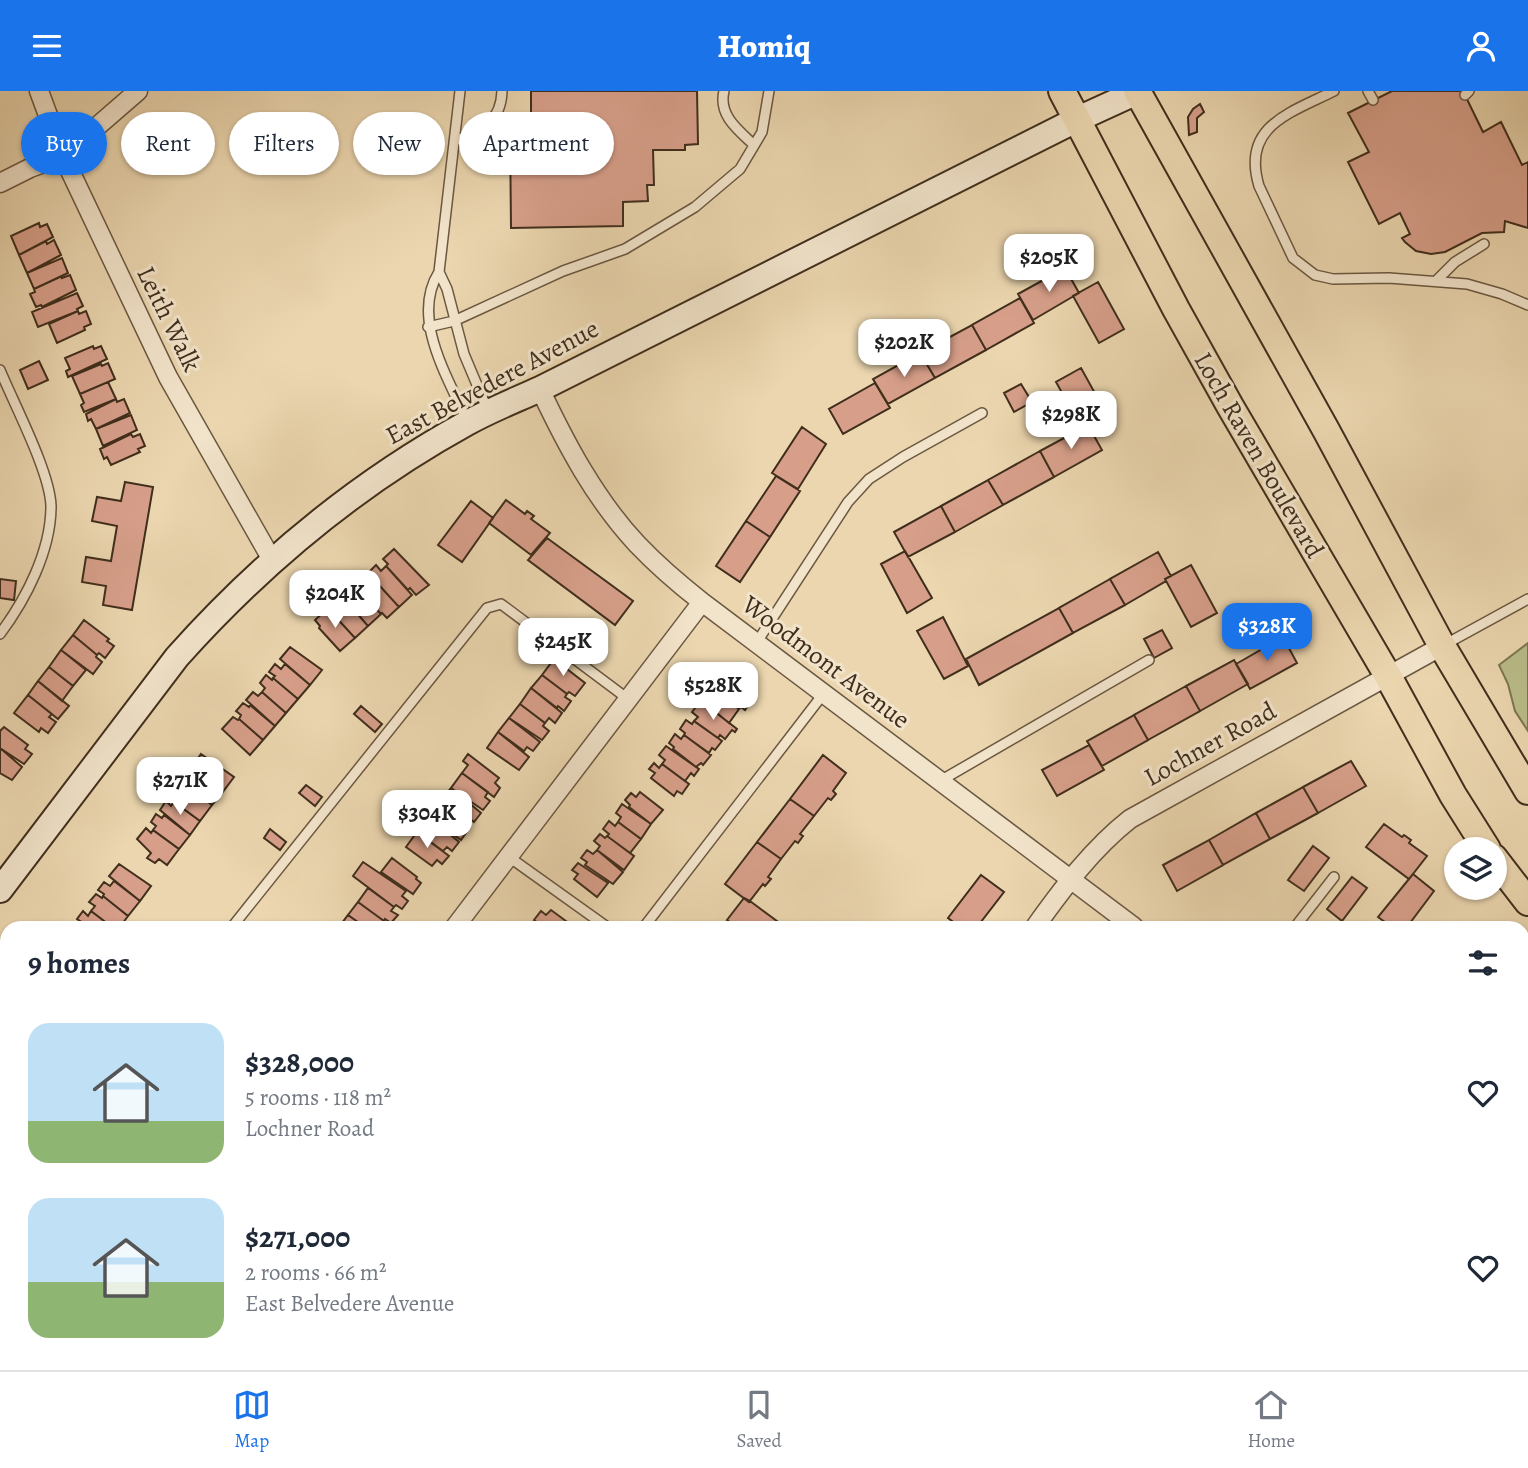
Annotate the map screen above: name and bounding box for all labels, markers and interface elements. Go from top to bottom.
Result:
text: Homiq [717,24,811,68]
icon: menu [28,27,66,65]
icon: person [1462,27,1500,65]
chip: Buy [21,112,107,175]
chip: Rent [121,112,215,175]
chip: Filters [229,112,339,175]
chip: New [353,112,445,175]
chip: Apartment [459,112,614,175]
pin: $205K [1000,235,1098,294]
text: $205K [1020,241,1078,272]
street label: Leith Walk [128,260,210,378]
street label: East Belvedere Avenue [379,311,605,453]
pin: $202K [855,320,953,379]
text: $202K [874,326,934,357]
street label: Loch Raven Boulevard [1186,346,1332,564]
pin: $298K [1022,391,1120,451]
text: $298K [1042,398,1100,429]
pin: $204K [286,571,384,630]
text: $204K [305,577,365,608]
street label: Woodmont Avenue [734,587,917,737]
pin: $328K [1218,603,1316,663]
text: $328K [1238,610,1296,641]
pin: $245K [514,619,612,678]
text: $245K [534,625,592,656]
pin: $528K [664,663,762,722]
text: $528K [684,669,742,700]
street label: Lochner Road [1138,693,1282,795]
pin: $271K [131,757,229,817]
text: $271K [153,764,208,795]
pin: $304K [378,791,476,850]
text: $304K [398,797,456,828]
map controls [1444,837,1507,900]
button: layers [1444,837,1507,900]
text: 9 homes [28,943,130,983]
icon: filters [1464,944,1502,982]
text: $328,000 [245,1042,354,1082]
icon: home [84,1051,168,1135]
icon: heart [1464,1074,1502,1112]
text: 5 rooms · 118 m² [245,1082,391,1113]
text: Lochner Road [245,1113,374,1144]
text: $271,000 [245,1217,350,1257]
icon: home [84,1226,168,1310]
icon: heart [1464,1249,1502,1287]
text: 2 rooms · 66 m² [245,1257,387,1288]
text: East Belvedere Avenue [245,1288,454,1319]
tab: Map [233,1386,271,1454]
tab: Saved [737,1386,782,1454]
tab: Home [1247,1386,1295,1454]

